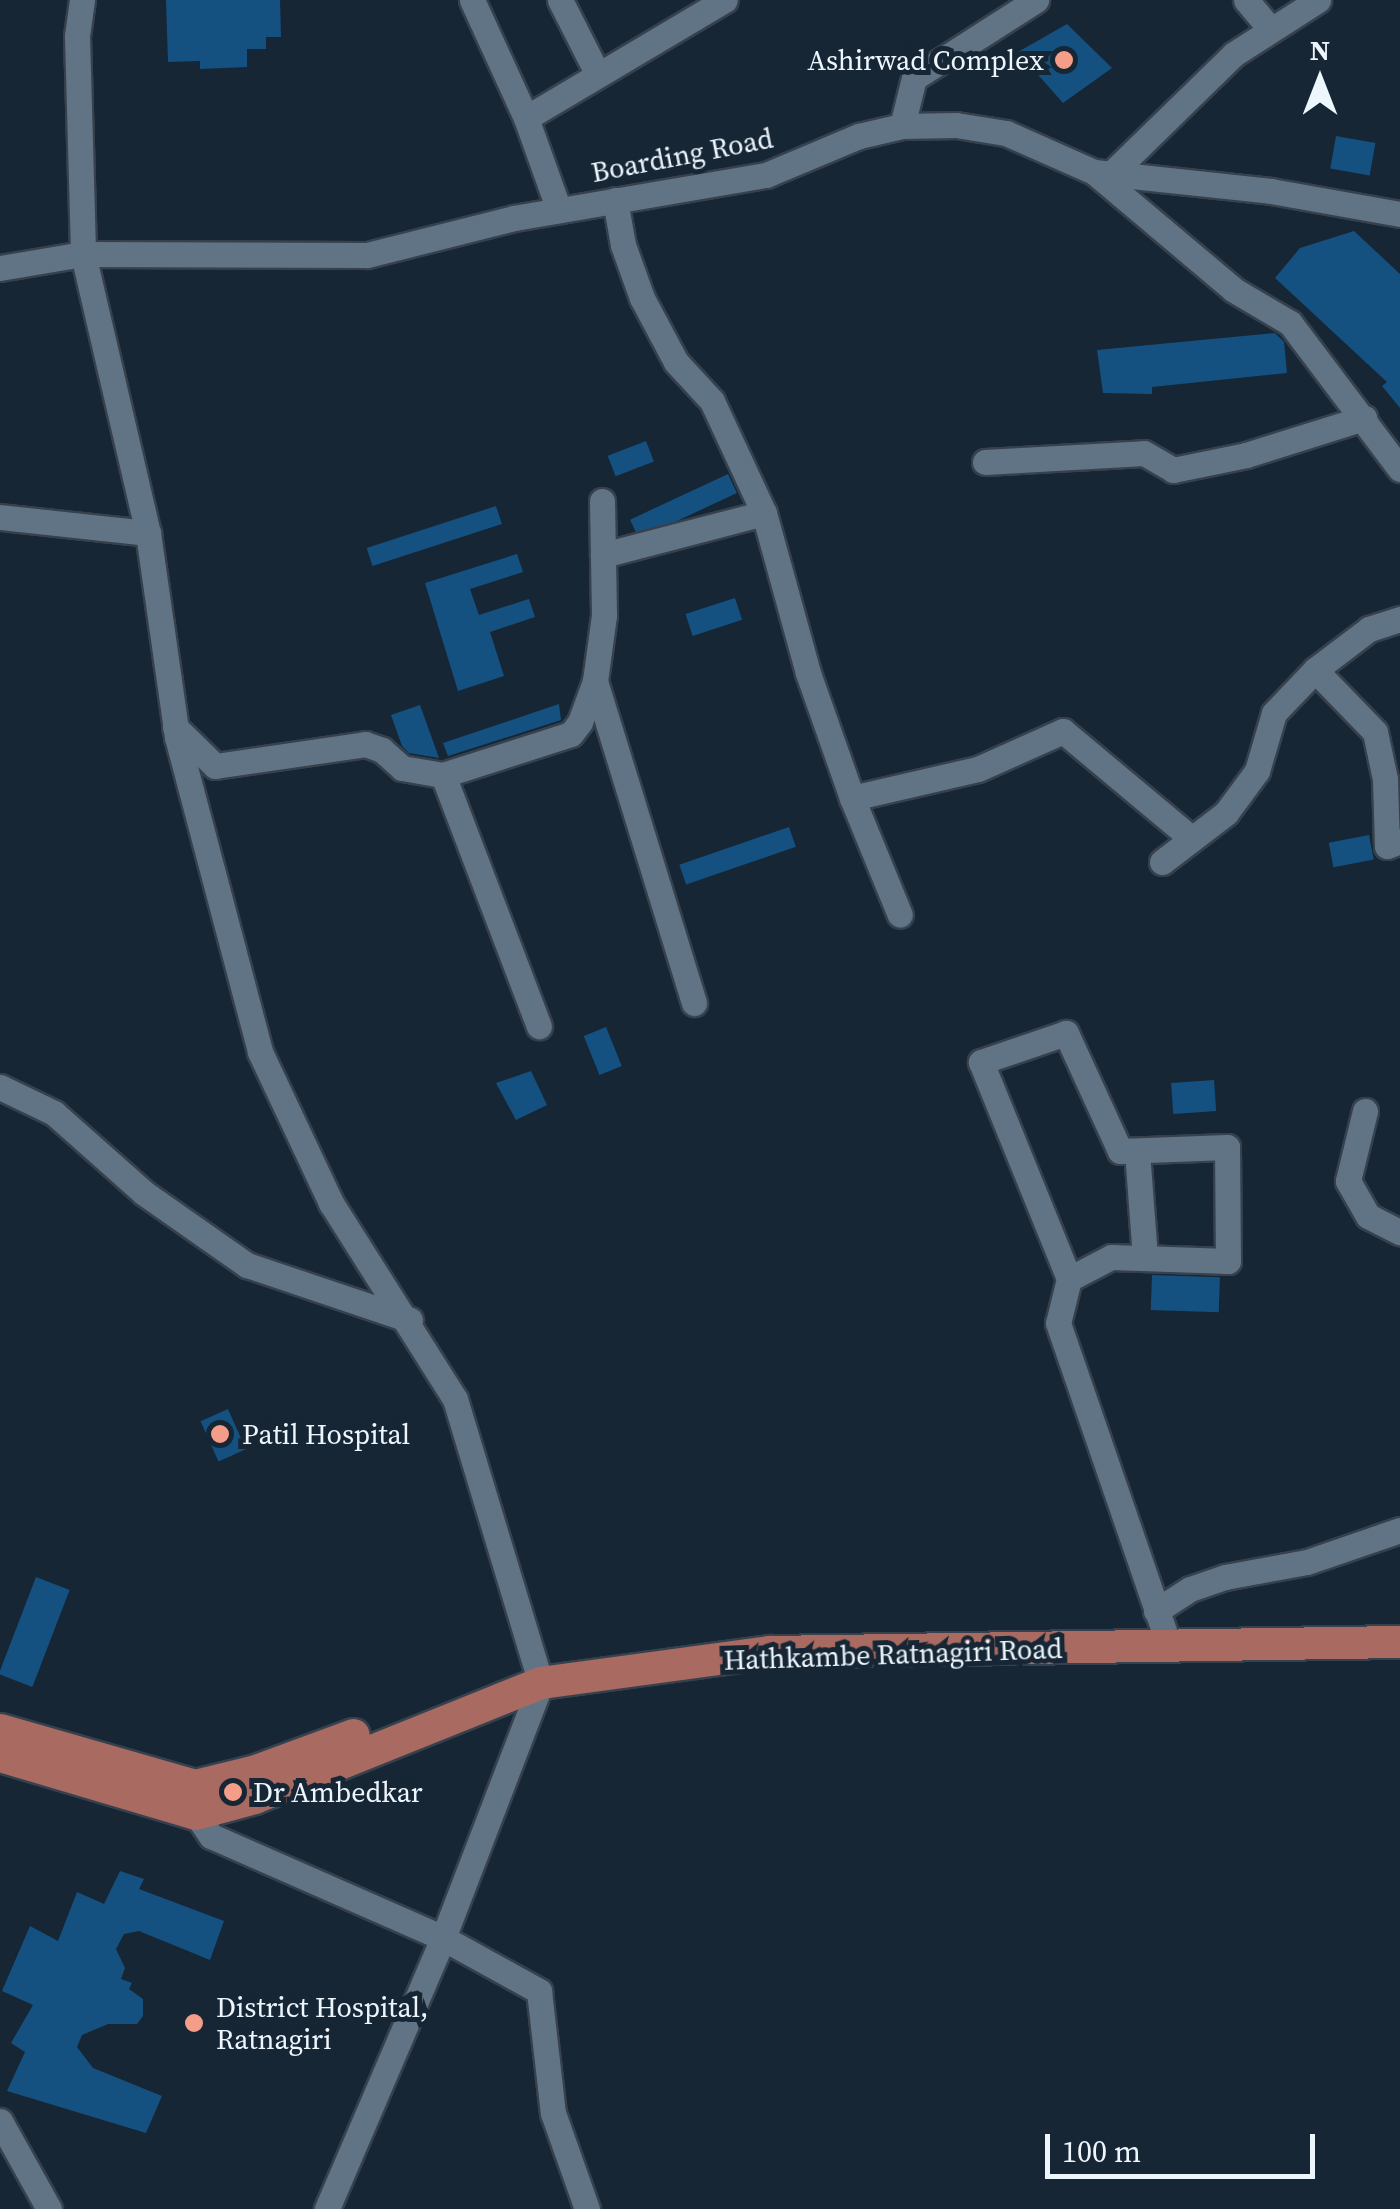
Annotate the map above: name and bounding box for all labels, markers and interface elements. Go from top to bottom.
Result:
north arrow [1270,30,1370,130]
text: N [1310,31,1330,69]
place label: Ashirwad Complex [807,43,1044,77]
marker: Ashirwad Complex [1053,49,1075,71]
street label: Boarding Road [588,121,776,189]
place label: Patil Hospital [242,1417,410,1451]
marker: Patil Hospital [207,1421,233,1447]
street label: Hathkambe Ratnagiri Road [723,1631,1063,1677]
place label: Dr Ambedkar [253,1775,423,1809]
marker: Dr Ambedkar [222,1781,244,1803]
place label: District Hospital, Ratnagiri [216,1990,428,2056]
marker: District Hospital, Ratnagiri [181,2010,207,2036]
scale bar [1050,2114,1320,2176]
text: 100 m [1062,2131,1141,2172]

